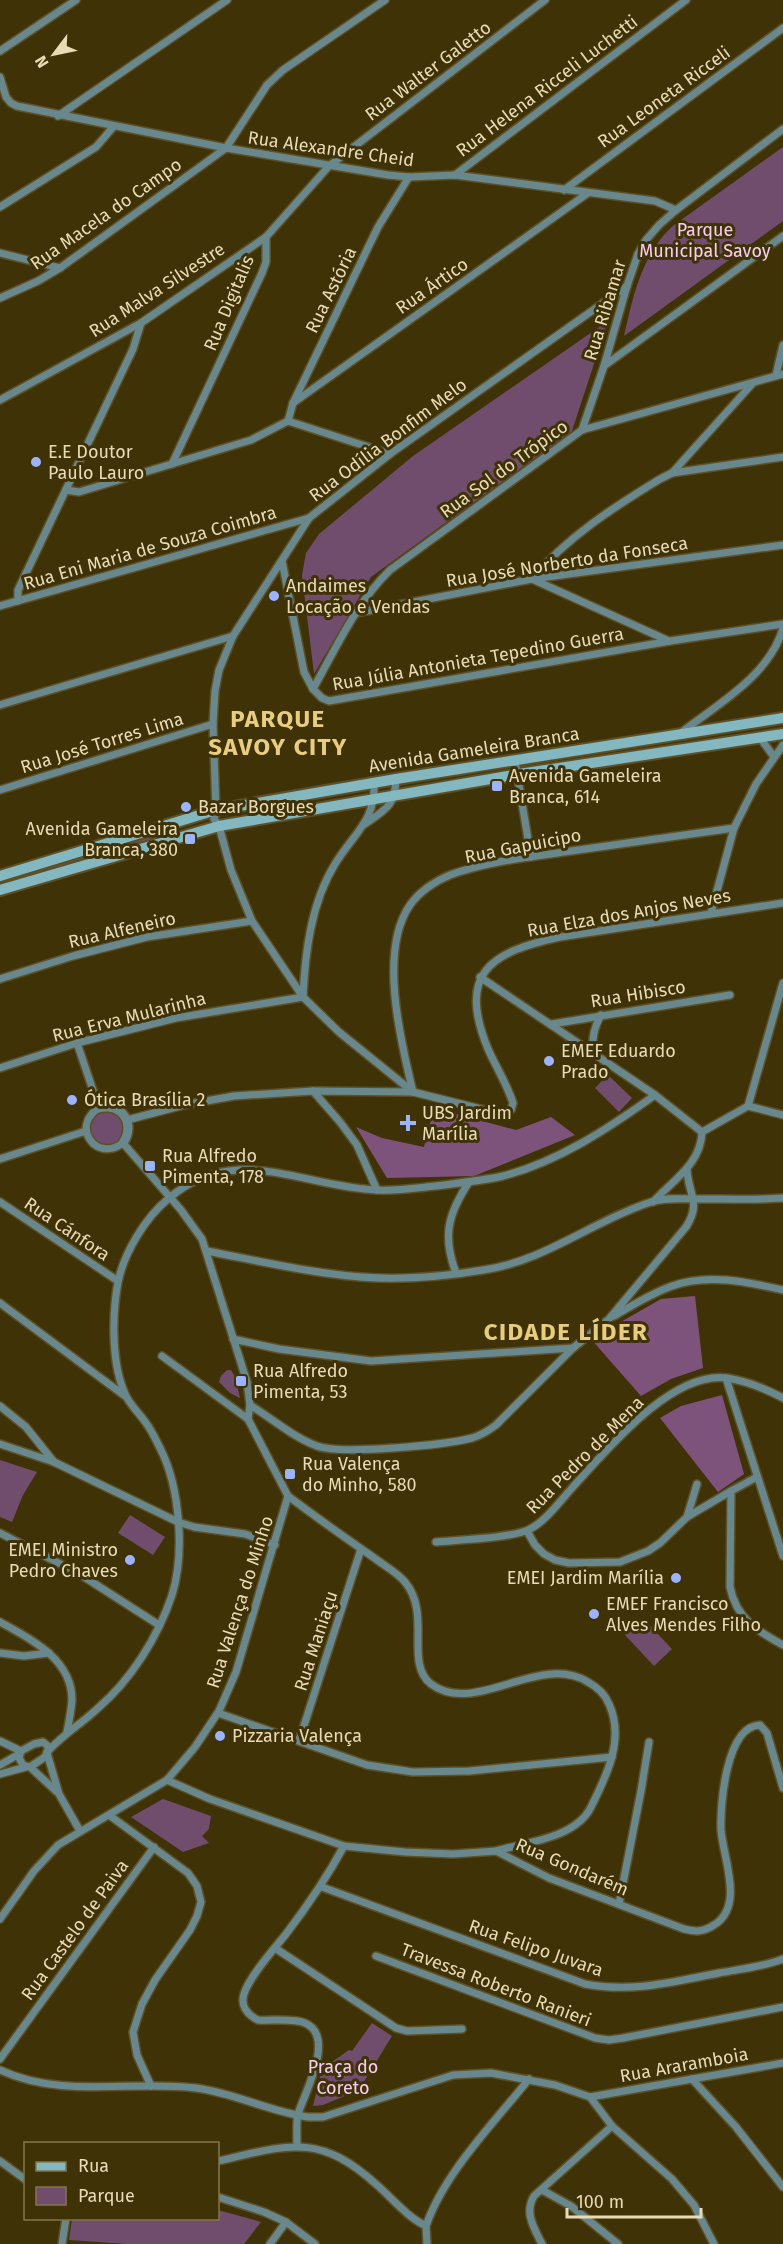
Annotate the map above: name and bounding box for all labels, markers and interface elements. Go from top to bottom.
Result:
street label: Rua Helena Ricceli Luchetti [452,11,642,161]
street label: Rua Walter Galetto [361,16,495,126]
north arrow [24,24,84,84]
street label: Rua Leoneta Ricceli [593,41,735,153]
text: N [31,52,53,71]
street label: Rua Alexandre Cheid [246,126,416,172]
street label: Rua Macela do Campo [26,153,186,275]
park label: Parque Municipal Savoy [639,219,771,262]
street label: Rua Malva Silvestre [85,238,229,342]
street label: Rua Astória [301,243,361,337]
street label: Rua Digitalis [199,252,259,354]
street label: Rua Ártico [391,252,473,319]
street label: Rua Ribamar [579,257,631,363]
street label: Rua Odília Bonfim Melo [305,374,471,506]
street label: Rua Sol do Trópico [436,415,572,523]
place label: E.E Doutor Paulo Lauro [48,441,144,484]
marker: E.E Doutor Paulo Lauro [29,455,43,469]
street label: Rua Eni Maria de Souza Coimbra [21,501,279,595]
street label: Rua José Norberto da Fonseca [444,532,690,592]
place label: Andaimes Locação e Vendas [286,575,430,618]
marker: Andaimes Locação e Vendas [267,589,281,603]
street label: Rua Júlia Antonieta Tepedino Guerra [330,622,626,696]
district label: PARQUE SAVOY CITY [208,705,348,761]
street label: Rua José Torres Lima [18,708,186,778]
street label: Avenida Gameleira Branca [367,722,581,778]
place label: Avenida Gameleira Branca, 614 [509,765,661,808]
marker: Avenida Gameleira Branca, 614 [490,779,504,793]
place label: Bazar Borgues [198,796,314,818]
marker: Bazar Borgues [179,800,193,814]
place label: Avenida Gameleira Branca, 380 [26,818,178,861]
street label: Rua Gapuicipo [463,824,583,868]
marker: Avenida Gameleira Branca, 380 [183,832,197,846]
street label: Rua Elza dos Anjos Neves [526,884,732,942]
street label: Rua Alfeneiro [66,907,178,953]
street label: Rua Hibisco [589,976,687,1012]
street label: Rua Erva Mularinha [50,987,208,1047]
place label: EMEF Eduardo Prado [561,1040,676,1083]
marker: EMEF Eduardo Prado [542,1054,556,1068]
place label: Ótica Brasília 2 [84,1089,205,1111]
marker: Ótica Brasília 2 [65,1093,79,1107]
place label: UBS Jardim Marília [422,1102,512,1145]
marker: UBS Jardim Marília [399,1114,417,1132]
place label: Rua Alfredo Pimenta, 178 [162,1145,264,1188]
marker: Rua Alfredo Pimenta, 178 [143,1159,157,1173]
street label: Rua Cánfora [20,1192,114,1266]
district label: CIDADE LÍDER [484,1317,648,1346]
place label: Rua Alfredo Pimenta, 53 [253,1360,348,1403]
marker: Rua Alfredo Pimenta, 53 [234,1374,248,1388]
street label: Rua Pedro de Mena [521,1391,649,1519]
place label: Rua Valença do Minho, 580 [302,1453,417,1496]
marker: Rua Valença do Minho, 580 [283,1467,297,1481]
street label: Rua Valença do Minho [202,1513,278,1691]
place label: EMEI Ministro Pedro Chaves [8,1539,118,1582]
marker: EMEI Ministro Pedro Chaves [123,1553,137,1567]
place label: EMEI Jardim Marília [507,1567,664,1589]
marker: EMEI Jardim Marília [669,1571,683,1585]
street label: Rua Maniaçu [289,1588,343,1694]
place label: EMEF Francisco Alves Mendes Filho [606,1593,761,1636]
marker: EMEF Francisco Alves Mendes Filho [587,1607,601,1621]
place label: Pizzaria Valença [232,1725,362,1747]
marker: Pizzaria Valença [213,1729,227,1743]
street label: Rua Gondarém [512,1833,632,1901]
street label: Rua Castelo de Paiva [17,1855,133,2005]
street label: Rua Felipo Juvara [466,1915,606,1981]
street label: Travessa Roberto Ranieri [398,1938,594,2032]
street label: Rua Araramboia [618,2043,750,2087]
park label: Praça do Coreto [308,2056,378,2099]
legend [24,2142,219,2220]
text: Rua [78,2155,109,2177]
scale bar [567,2181,700,2219]
text: Parque [78,2185,135,2207]
text: 100 m [576,2191,624,2213]

